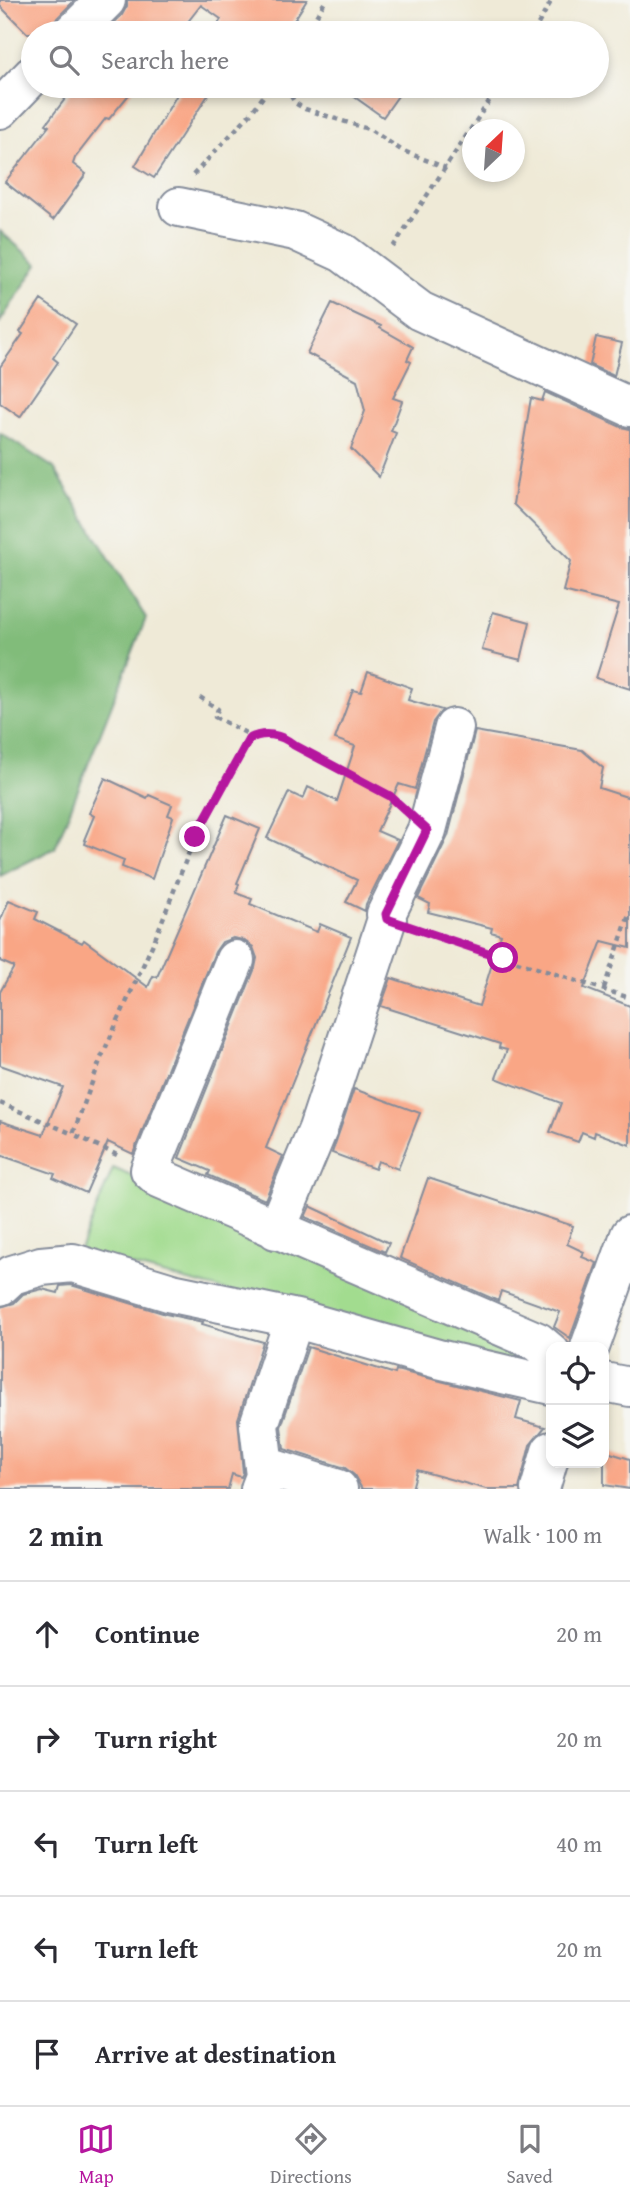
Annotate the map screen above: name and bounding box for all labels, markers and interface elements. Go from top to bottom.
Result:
search box [21,21,609,98]
text: Search here [101,40,229,79]
icon: search [45,41,83,79]
north arrow [462,119,525,182]
route end [179,821,210,852]
route start [487,942,518,973]
map controls [546,1342,609,1468]
button: locate [546,1342,609,1405]
button: layers [546,1405,609,1468]
text: 2 min [28,1513,103,1557]
text: Walk · 100 m [483,1518,602,1551]
text: Continue [95,1614,200,1653]
icon: ahead [28,1615,66,1653]
text: 20 m [556,1617,602,1650]
text: Turn right [95,1719,217,1758]
icon: right [28,1720,66,1758]
text: 20 m [556,1722,602,1755]
text: Turn left [95,1824,198,1863]
icon: left [28,1825,66,1863]
text: 40 m [556,1827,602,1860]
text: Turn left [95,1929,198,1968]
icon: left [28,1930,66,1968]
text: 20 m [556,1932,602,1965]
text: Arrive at destination [95,2034,336,2073]
icon: arrive [28,2035,66,2073]
tab: Map [77,2120,115,2190]
tab: Directions [270,2120,352,2190]
tab: Saved [507,2120,553,2190]

